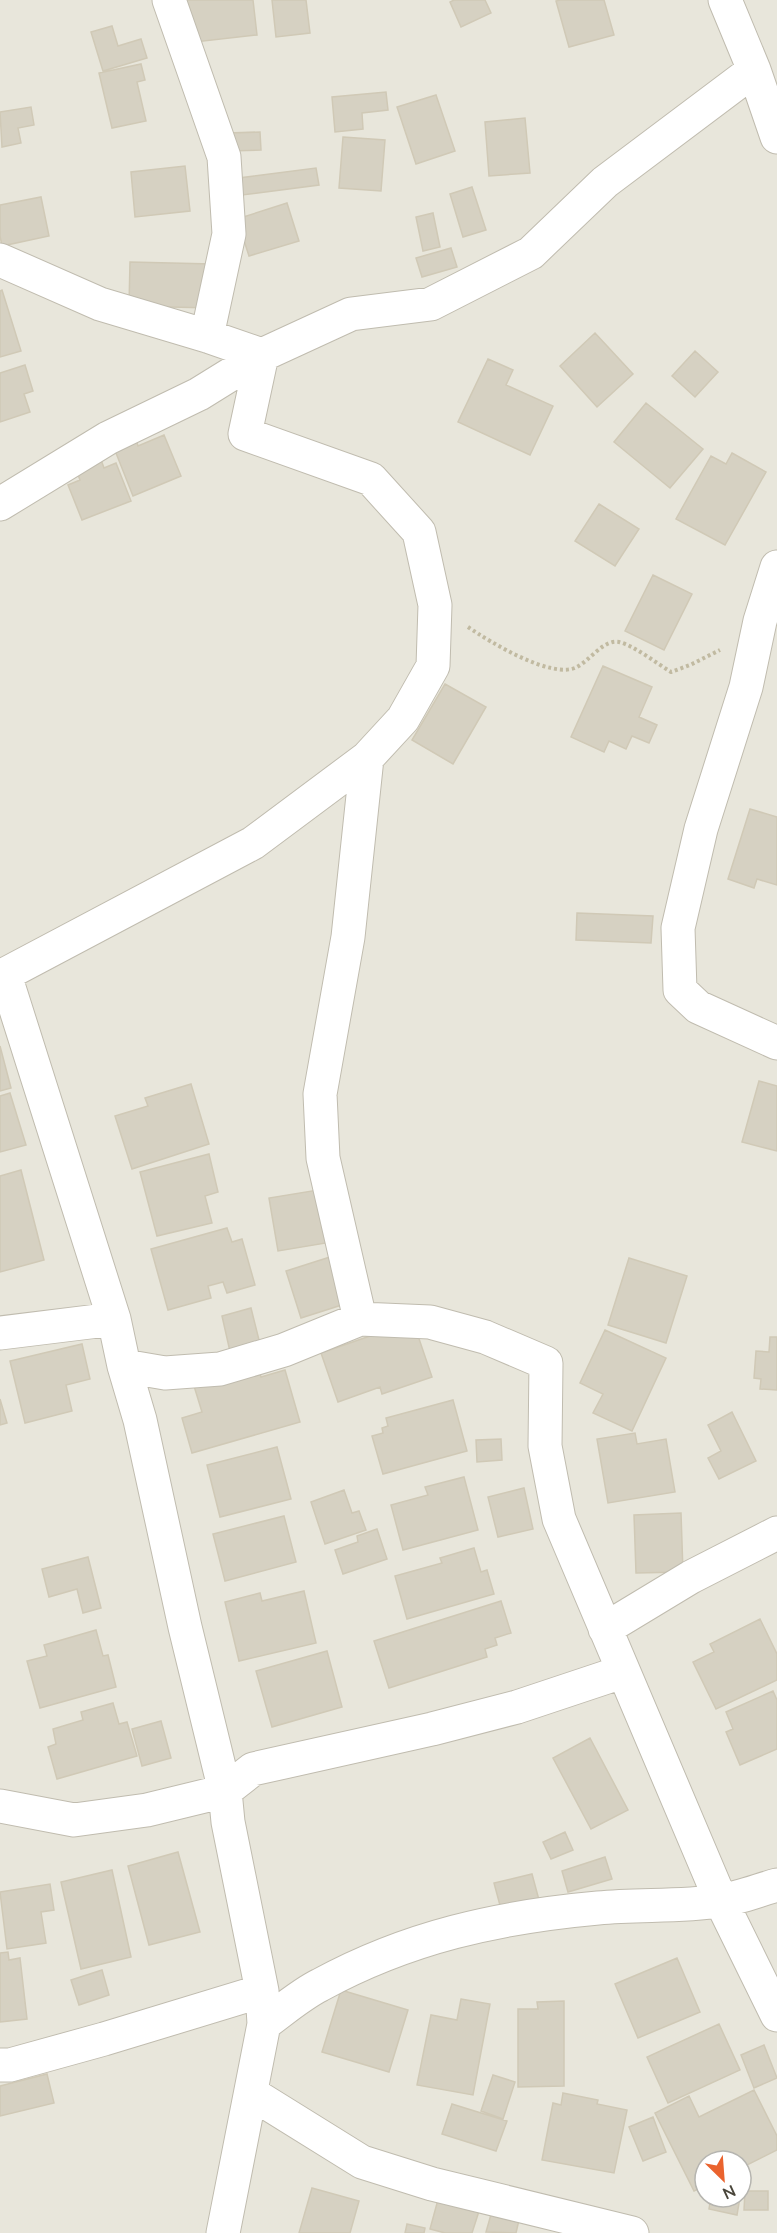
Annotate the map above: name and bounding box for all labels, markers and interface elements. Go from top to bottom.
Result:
north arrow [693,2149,753,2209]
text: N [720,2181,739,2204]

